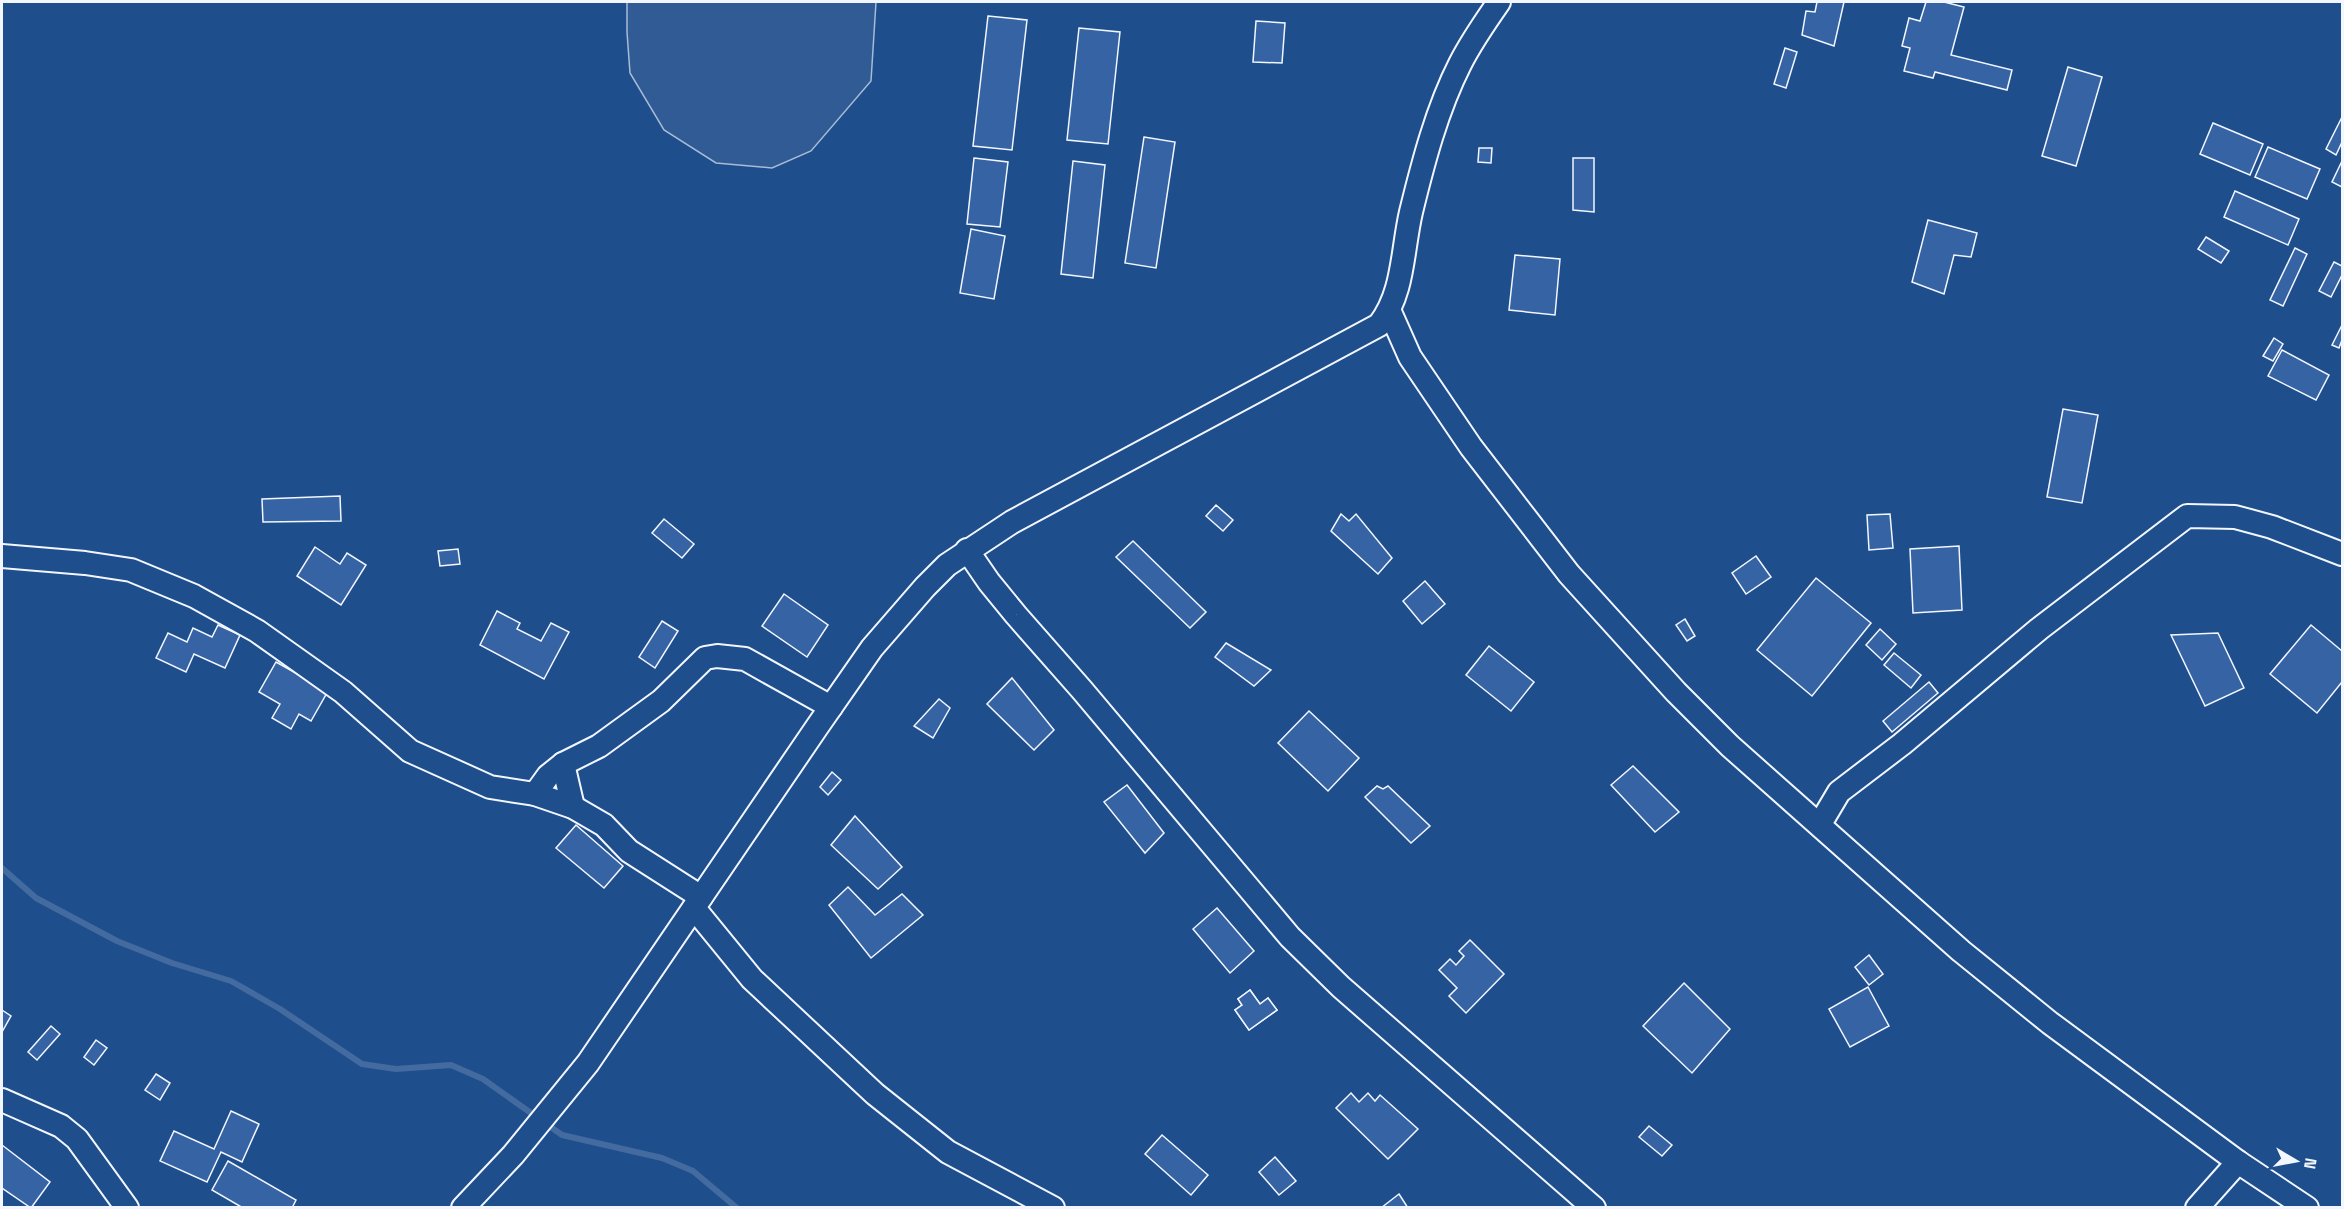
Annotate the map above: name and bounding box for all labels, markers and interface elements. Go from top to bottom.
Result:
north arrow [2266,1131,2326,1191]
text: N [2299,1156,2322,1171]

